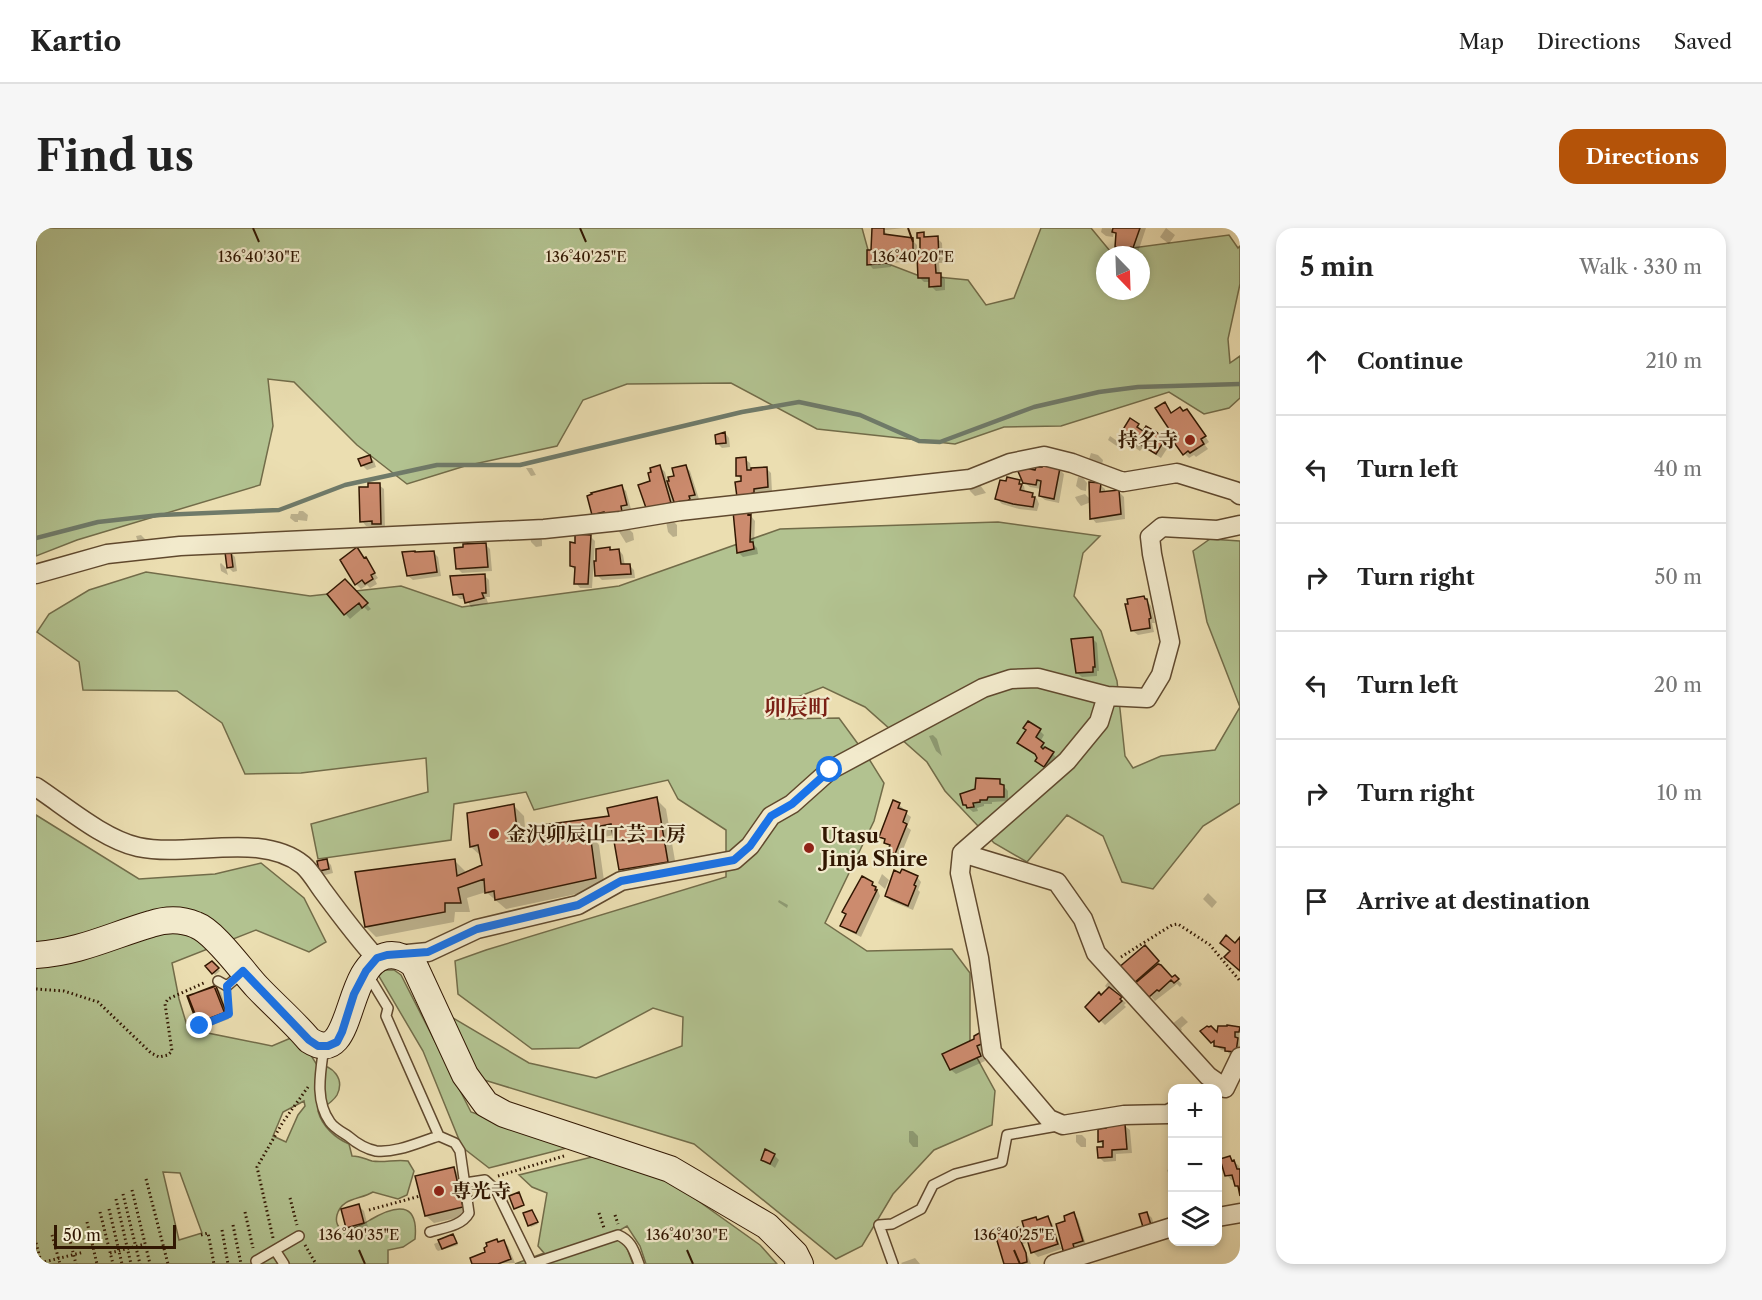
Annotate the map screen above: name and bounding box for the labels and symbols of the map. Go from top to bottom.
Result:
north arrow [1096,246,1150,300]
text: 136°40'30"E [218,247,300,266]
text: 136°40'25"E [545,247,627,266]
text: 136°40'20"E [872,247,954,266]
place label: 持名寺 [1118,428,1178,452]
marker: 持名寺 [1183,433,1197,447]
district label: 卯辰町 [764,694,830,721]
route start [816,756,842,782]
place label: 金沢卯辰山工芸工房 [506,822,686,846]
place label: Utasu Jinja Shire [817,824,928,871]
marker: 金沢卯辰山工芸工房 [487,827,501,841]
marker: Utasu Jinja Shire [802,841,816,855]
route end [186,1012,212,1038]
place label: 専光寺 [451,1179,511,1203]
marker: 専光寺 [432,1184,446,1198]
scale bar [54,1222,176,1250]
text: 136°40'35"E [319,1225,399,1244]
text: 136°40'30"E [646,1225,728,1244]
text: 136°40'25"E [973,1225,1055,1244]

